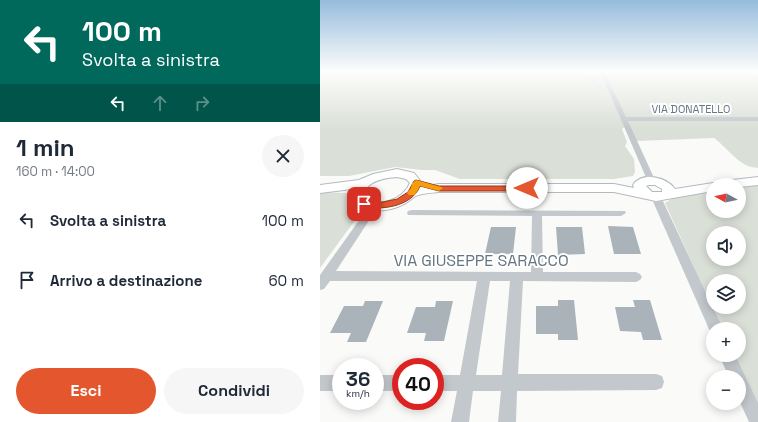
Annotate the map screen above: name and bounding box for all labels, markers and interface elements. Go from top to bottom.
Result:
text: 100 m [82,13,162,49]
icon: left [16,16,68,68]
text: Svolta a sinistra [82,48,220,71]
icon: left [107,92,129,114]
icon: ahead [149,92,171,114]
icon: right [191,92,213,114]
street label: VIA DONATELLO [652,102,730,116]
text: 1 min [16,132,75,163]
button: close [262,135,304,177]
text: 160 m · 14:00 [16,163,95,180]
position arrow [506,167,548,209]
north arrow [706,178,746,218]
map controls [706,178,746,410]
pin [347,187,381,221]
icon: arrive [353,193,375,215]
icon: left [16,209,38,231]
text: Svolta a sinistra [50,211,166,230]
text: 100 m [262,211,304,230]
button: sound [706,226,746,266]
street label: VIA GIUSEPPE SARACCO [393,250,569,271]
icon: arrive [16,269,38,291]
text: Arrivo a destinazione [50,271,202,290]
text: 60 m [268,271,304,290]
button: layers [706,274,746,314]
button: + [706,322,746,362]
speed limit sign: 40 [392,358,444,410]
text: 36 [346,366,370,392]
button: Esci [16,368,156,414]
button: Condividi [164,368,304,414]
button: − [706,370,746,410]
text: km/h [346,387,370,400]

